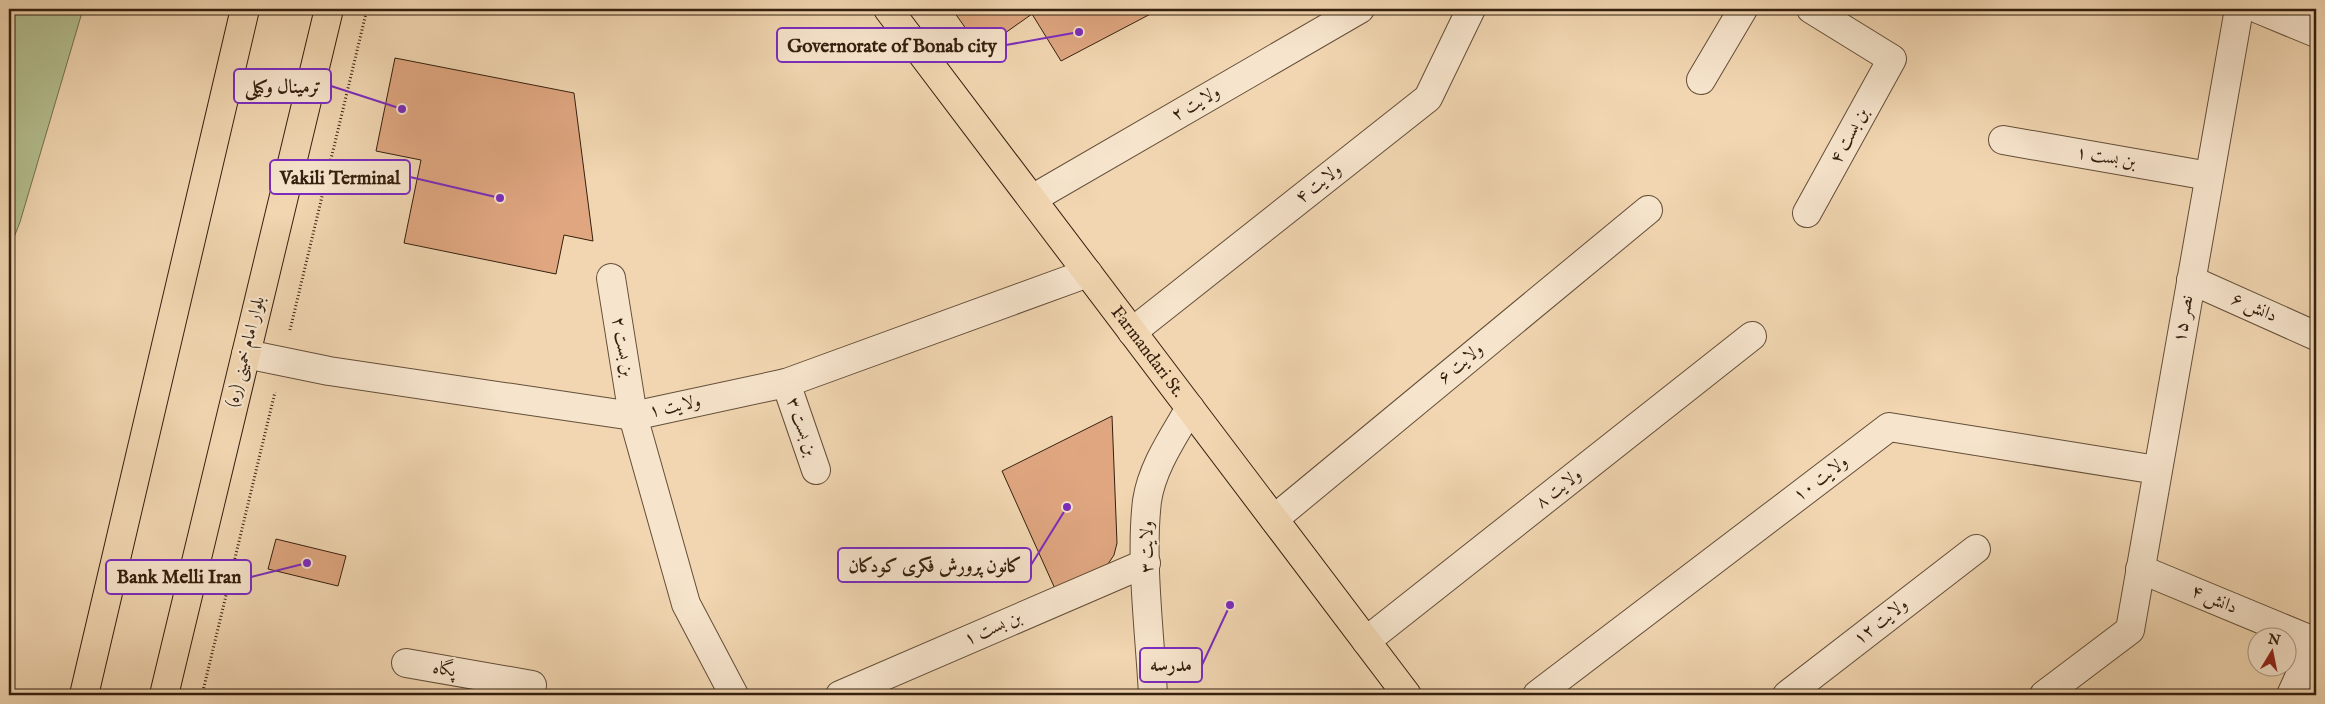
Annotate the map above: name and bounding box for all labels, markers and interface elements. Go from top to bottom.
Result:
callout: Governorate of Bonab city [777,28,1006,62]
text: Governorate of Bonab city [787,35,998,59]
callout: ترمینال وکیلی [234,69,331,103]
text: ترمینال وکیلی [244,76,321,102]
street label: ولایت ۲ [1168,81,1224,127]
street label: بن بست ۴ [1825,103,1875,168]
street label: بن بست ۱ [2074,141,2138,175]
street label: ولایت ۴ [1291,159,1347,209]
callout: Vakili Terminal [270,160,410,194]
text: Vakili Terminal [279,167,401,191]
street label: دانش ۶ [2228,288,2280,328]
street label: بلوار امام خمینی (ره) [221,294,274,411]
street label: نصر ۱۵ [2169,294,2199,344]
street label: Farmandari St. [1105,302,1189,402]
street label: بن بست ۲ [606,315,638,379]
street label: ولایت ۶ [1434,338,1488,390]
street label: ولایت ۱ [647,390,703,424]
street label: بن بست ۳ [780,395,822,460]
street label: ولایت ۱۰ [1789,451,1853,507]
street label: ولایت ۸ [1531,464,1587,514]
street label: ولایت ۳ [1136,521,1159,573]
callout: کانون پرورش فکری کودکان [838,548,1031,582]
text: کانون پرورش فکری کودکان [848,555,1022,579]
callout: Bank Melli Iran [106,560,251,594]
text: Bank Melli Iran [117,566,241,590]
street label: دانش ۴ [2188,580,2240,620]
street label: ولایت ۱۲ [1849,594,1913,650]
street label: بن بست ۱ [961,606,1026,651]
north arrow [2248,626,2298,676]
text: N [2266,630,2282,650]
callout: مدرسه [1140,648,1202,682]
text: مدرسه [1150,654,1192,678]
street label: پگاه [431,655,459,684]

